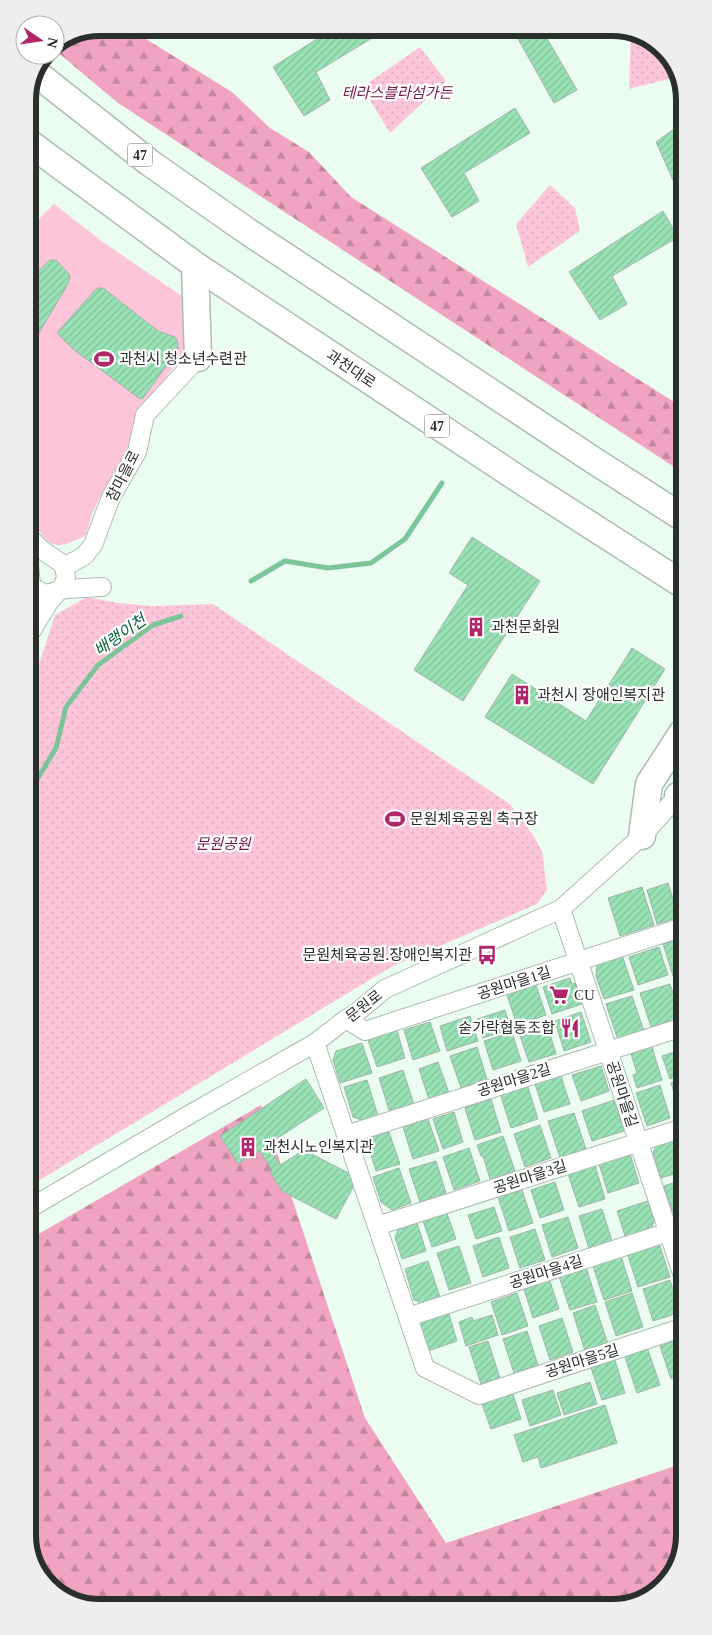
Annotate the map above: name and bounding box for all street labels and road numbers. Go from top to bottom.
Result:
road number: 47 [128,144,152,166]
street label: 과천대로 [324,346,379,391]
road number: 47 [424,414,450,438]
street label: 참마을로 [103,448,143,504]
street label: 공원마을1길 [475,964,553,1002]
street label: 문원로 [343,987,385,1025]
street label: 공원마을길 [604,1059,640,1129]
street label: 공원마을2길 [475,1061,553,1099]
street label: 공원마을3길 [491,1158,569,1196]
street label: 공원마을4길 [507,1253,585,1291]
street label: 공원마을5길 [543,1342,621,1380]

